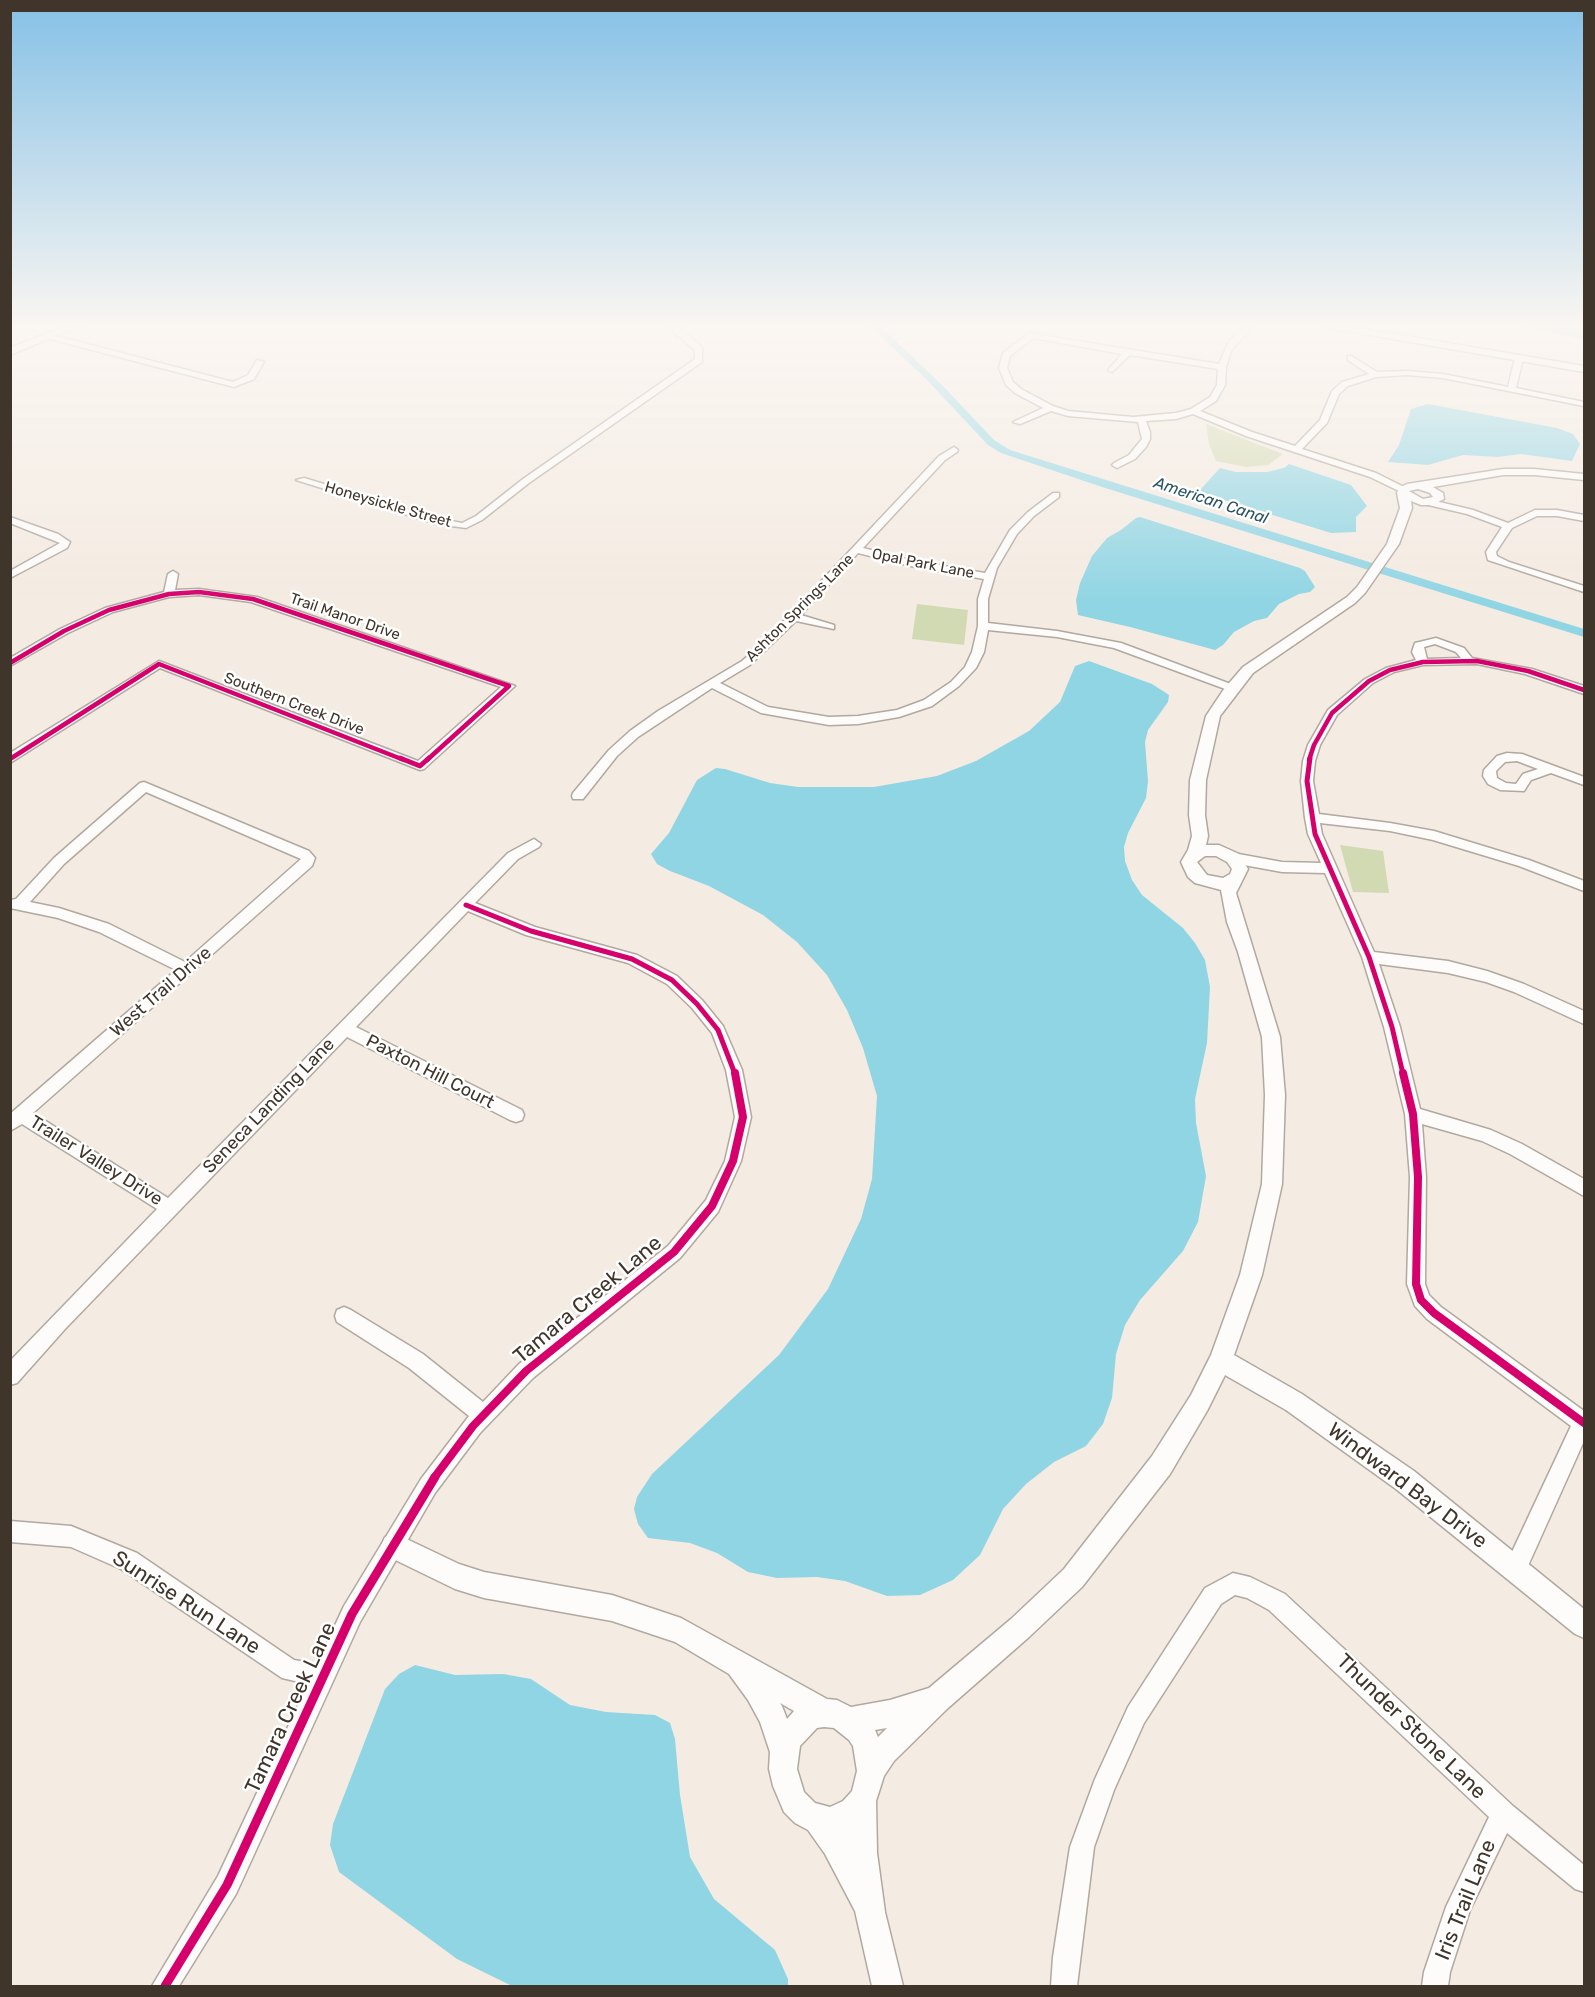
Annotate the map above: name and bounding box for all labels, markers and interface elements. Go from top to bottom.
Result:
water label: American Canal [1152,474,1270,528]
street label: Honeysickle Street [323,478,453,532]
street label: Opal Park Lane [870,545,976,583]
street label: Ashton Springs Lane [742,550,858,666]
street label: Trail Manor Drive [287,590,403,644]
street label: Southern Creek Drive [221,669,367,739]
street label: West Trail Drive [106,942,216,1042]
street label: Paxton Hill Court [362,1030,498,1114]
street label: Seneca Landing Lane [199,1034,339,1178]
street label: Trailer Valley Drive [26,1111,166,1211]
street label: Tamara Creek Lane [509,1231,667,1369]
street label: Windward Bay Drive [1322,1418,1492,1554]
street label: Sunrise Run Lane [107,1546,265,1660]
street label: Tamara Creek Lane [240,1618,342,1798]
street label: Thunder Stone Lane [1331,1649,1491,1805]
street label: Iris Trail Lane [1430,1836,1502,1964]

